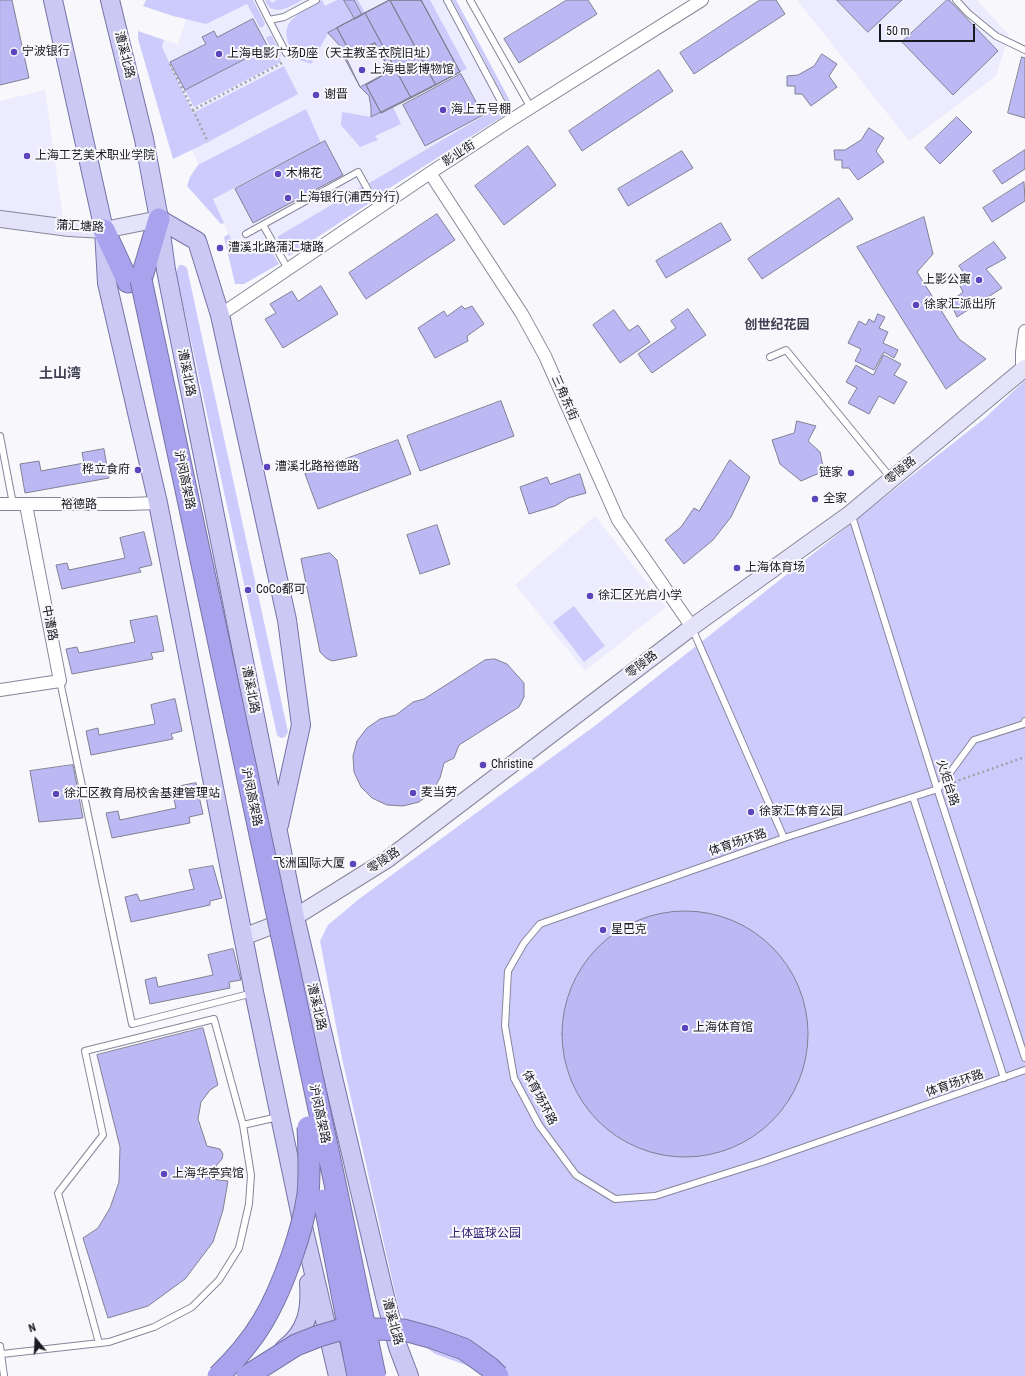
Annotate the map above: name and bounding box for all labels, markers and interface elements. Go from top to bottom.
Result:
scale bar [881,16,977,42]
text: 50 m [886,24,910,38]
street label: 漕溪北路 [111,30,137,80]
place label: 宁波银行 [22,45,70,59]
marker: 宁波银行 [9,47,19,57]
place label: 上海电影广场D座（天主教圣衣院旧址） [227,47,438,61]
marker: 上海电影广场D座（天主教圣衣院旧址） [214,49,224,59]
place label: 上海电影博物馆 [370,63,454,77]
marker: 上海电影博物馆 [357,65,367,75]
place label: 谢晋 [324,88,348,102]
marker: 谢晋 [311,90,321,100]
place label: 海上五号棚 [451,103,511,117]
marker: 海上五号棚 [438,105,448,115]
street label: 影业街 [440,138,478,170]
place label: 上海工艺美术职业学院 [35,149,155,163]
marker: 上海工艺美术职业学院 [22,151,32,161]
place label: 木棉花 [286,167,322,181]
marker: 木棉花 [273,169,283,179]
place label: 上海银行(浦西分行) [296,191,400,205]
marker: 上海银行(浦西分行) [283,193,293,203]
street label: 蒲汇塘路 [56,219,104,235]
place label: 漕溪北路蒲汇塘路 [228,241,324,255]
marker: 漕溪北路蒲汇塘路 [215,243,225,253]
place label: 上影公寓 [923,273,971,287]
marker: 上影公寓 [974,275,984,285]
place label: 徐家汇派出所 [924,298,996,312]
marker: 徐家汇派出所 [911,300,921,310]
district label: 创世纪花园 [745,318,809,334]
street label: 漕溪北路 [174,348,198,398]
district label: 土山湾 [39,366,81,382]
street label: 三角东街 [548,373,580,423]
street label: 沪闵高架路 [171,449,197,511]
street label: 零陵路 [883,454,919,488]
place label: 漕溪北路裕德路 [275,460,359,474]
marker: 漕溪北路裕德路 [262,462,272,472]
place label: 桦立食府 [82,463,130,477]
marker: 桦立食府 [133,465,143,475]
place label: 链家 [819,466,843,480]
marker: 链家 [846,468,856,478]
place label: 全家 [823,492,847,506]
marker: 全家 [810,494,820,504]
street label: 裕德路 [61,498,97,512]
place label: 上海体育场 [745,561,805,575]
marker: 上海体育场 [732,563,742,573]
place label: CoCo都可 [256,583,306,597]
marker: CoCo都可 [243,585,253,595]
place label: 徐汇区光启小学 [598,589,682,603]
marker: 徐汇区光启小学 [585,591,595,601]
street label: 中漕路 [38,604,60,642]
street label: 零陵路 [623,648,661,682]
street label: 漕溪北路 [238,665,262,715]
place label: Christine [491,758,533,772]
street label: 火炬台路 [933,758,961,808]
marker: Christine [478,760,488,770]
street label: 沪闵高架路 [238,766,264,828]
place label: 麦当劳 [421,786,457,800]
place label: 徐汇区教育局校舍基建管理站 [64,787,220,801]
marker: 麦当劳 [408,788,418,798]
marker: 徐汇区教育局校舍基建管理站 [51,789,61,799]
place label: 徐家汇体育公园 [759,805,843,819]
marker: 徐家汇体育公园 [746,807,756,817]
street label: 体育场环路 [707,826,769,860]
street label: 零陵路 [365,845,403,877]
place label: 飞洲国际大厦 [273,857,345,871]
marker: 飞洲国际大厦 [348,859,358,869]
place label: 星巴克 [611,923,647,937]
marker: 星巴克 [598,925,608,935]
street label: 漕溪北路 [304,982,328,1032]
place label: 上海体育馆 [693,1021,753,1035]
marker: 上海体育馆 [680,1023,690,1033]
street label: 体育场环路 [924,1067,986,1101]
street label: 体育场环路 [519,1068,559,1128]
street label: 沪闵高架路 [306,1083,332,1145]
place label: 上海华亭宾馆 [172,1167,244,1181]
marker: 上海华亭宾馆 [159,1169,169,1179]
park label: 上体篮球公园 [449,1227,521,1241]
street label: 漕溪北路 [379,1297,405,1347]
north arrow [16,1320,56,1360]
text: N [27,1321,37,1335]

